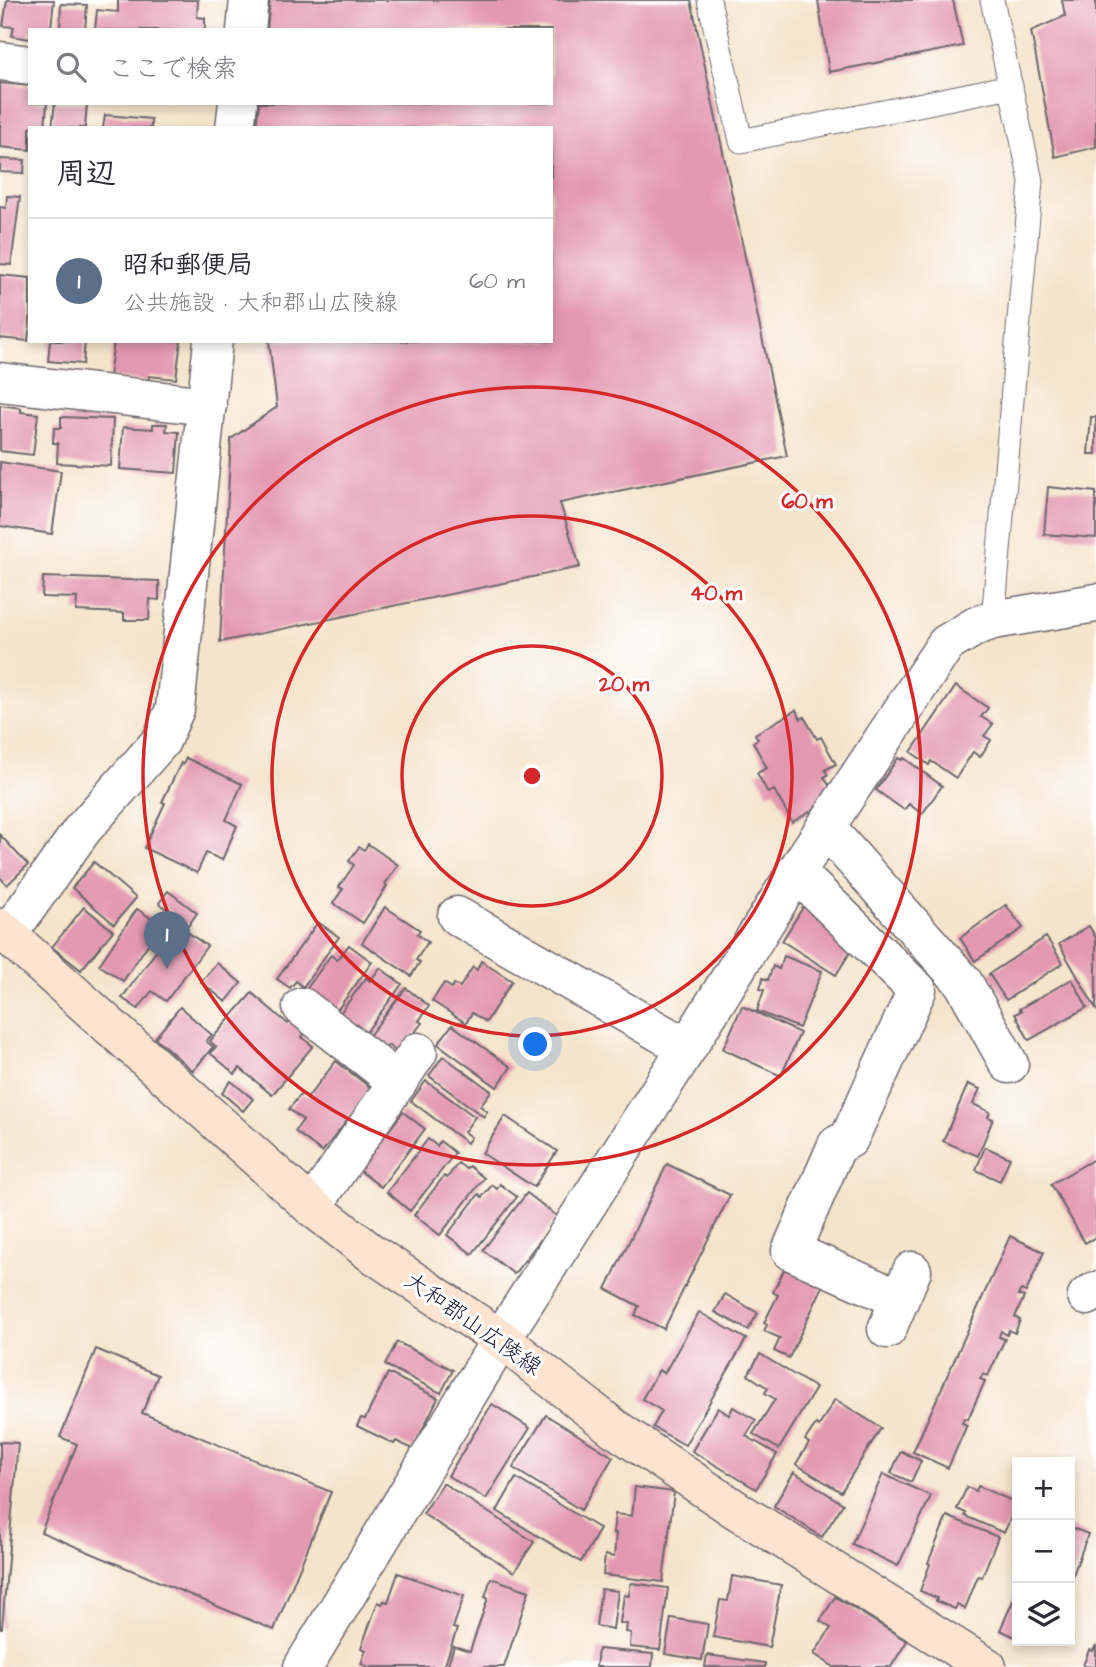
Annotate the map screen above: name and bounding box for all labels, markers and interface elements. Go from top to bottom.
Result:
search box [28,28,553,105]
icon: search [52,48,90,86]
text: ここで検索 [108,51,238,87]
text: 周辺 [56,153,116,195]
text: 昭和郵便局 [123,247,253,283]
text: 1 [78,265,80,297]
text: 60 m [469,265,525,297]
text: 公共施設 · 大和郡山広陵線 [123,287,398,319]
text: 60 m [781,487,833,516]
text: 40 m [690,579,743,608]
text: 20 m [598,670,650,699]
centre of rings [520,764,544,788]
pin: 1 [144,911,190,969]
your location [518,1027,552,1061]
street label: 大和郡山広陵線 [398,1265,548,1383]
map controls [1012,1457,1075,1646]
button: + [1012,1457,1075,1520]
button: − [1012,1520,1075,1583]
button: layers [1012,1583,1075,1646]

